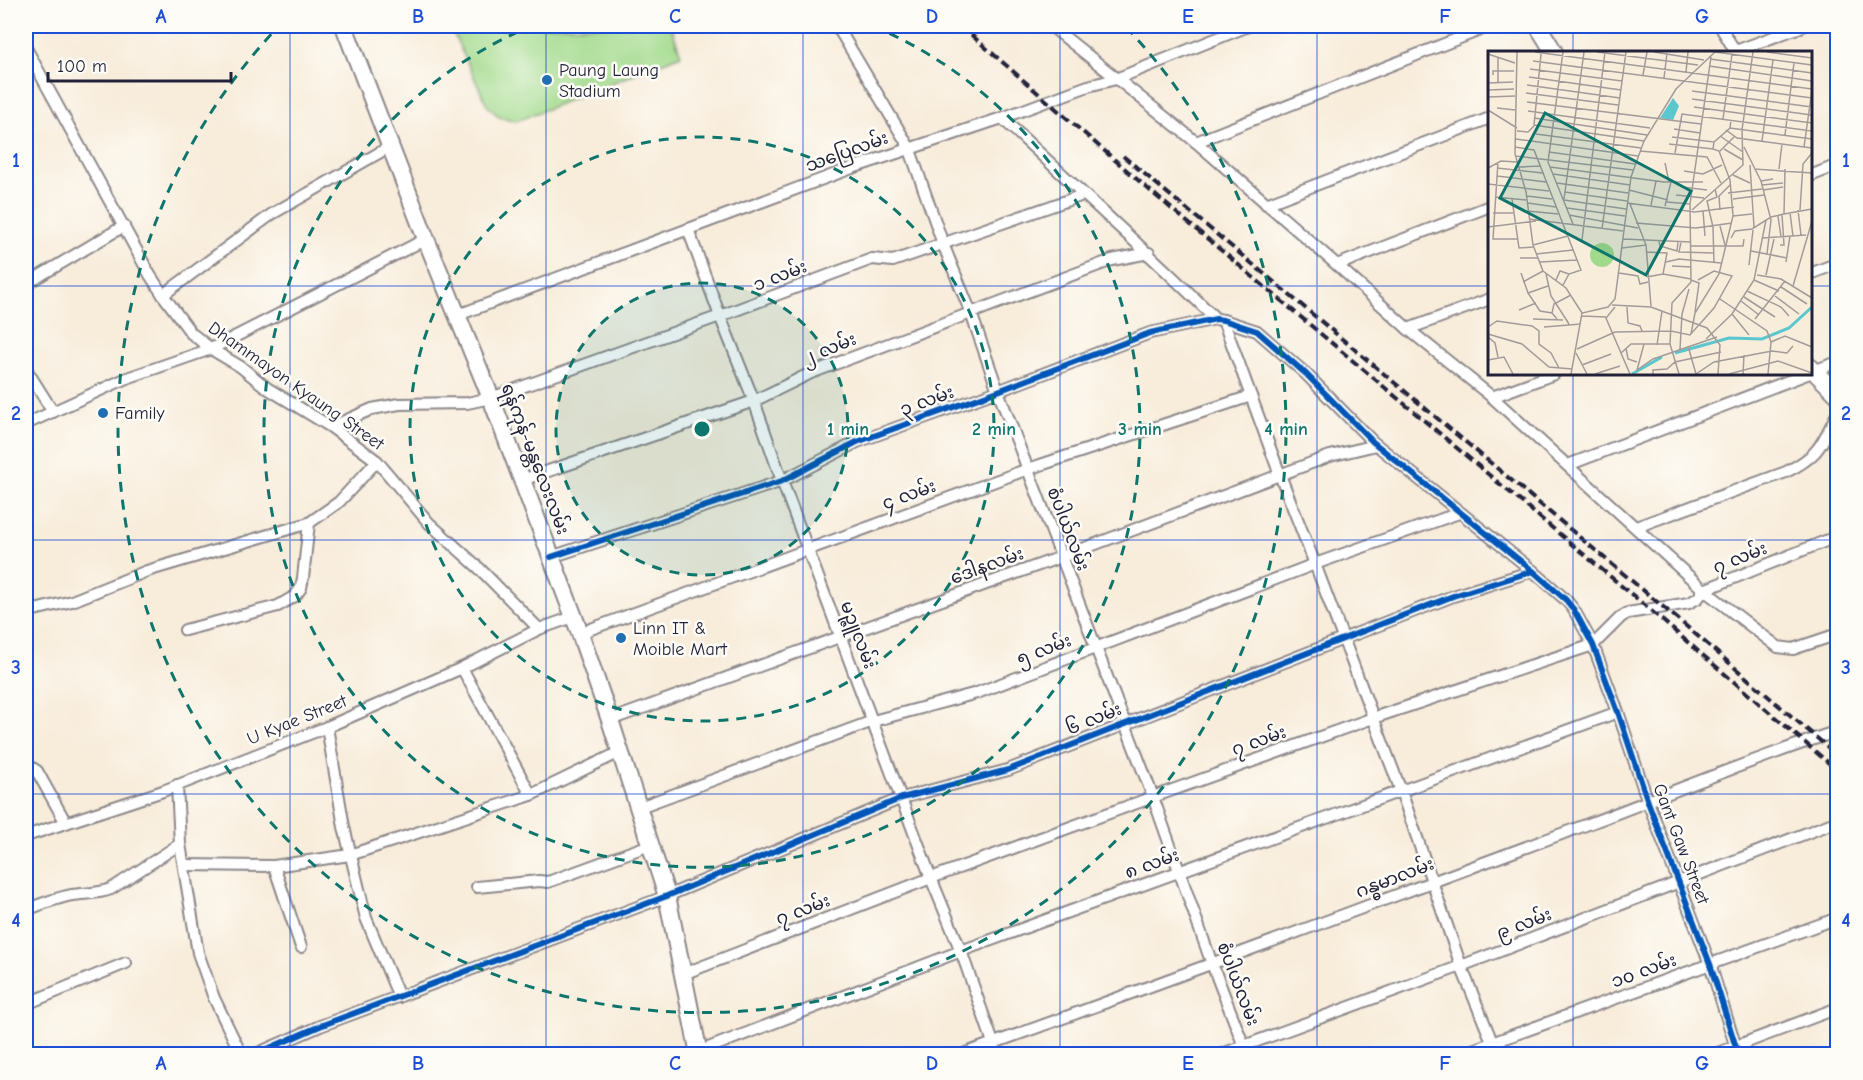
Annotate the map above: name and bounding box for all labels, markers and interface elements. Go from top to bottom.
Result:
text: A [155,5,167,28]
text: B [412,5,424,28]
text: C [669,5,681,28]
text: D [926,5,938,28]
text: E [1182,5,1194,28]
text: F [1439,5,1451,28]
text: G [1695,5,1709,28]
scale bar [48,45,231,83]
inset map [1488,51,1812,375]
text: 100 m [57,56,107,77]
place label: Paung Laung Stadium [559,60,659,102]
marker: Paung Laung Stadium [540,73,554,87]
street label: သပြေလမ်း [802,125,893,180]
text: 1 [12,149,20,172]
text: 1 [1842,149,1850,172]
street label: ၁ လမ်း [749,253,810,296]
street label: Dhammayon Kyaung Street [204,317,389,455]
street label: ၂ လမ်း [798,326,861,373]
street label: ရန်ကုန်-မန္တလေးလမ်း [493,379,576,539]
street label: ၃ လမ်း [896,379,958,424]
text: 2 [11,402,21,425]
text: 2 [1841,402,1851,425]
place label: Family [115,403,166,424]
marker: Family [96,406,110,420]
centre of rings [692,419,712,439]
text: 1 min [827,419,869,440]
text: 2 min [972,419,1016,440]
text: 3 min [1118,419,1162,440]
text: 4 min [1264,419,1308,440]
street label: ၄ လမ်း [878,473,940,518]
street label: စံပါယ်လမ်း [1042,483,1096,574]
street label: ၇ လမ်း [1709,535,1772,582]
street label: ဒေါနလမ်း [946,540,1028,593]
street label: မဉ္ဇူလမ်း [832,597,883,673]
place label: Linn IT & Moible Mart [633,618,728,660]
street label: ၅ လမ်း [1013,627,1076,674]
marker: Linn IT & Moible Mart [614,631,628,645]
text: 3 [11,656,21,679]
text: 3 [1841,656,1851,679]
street label: U Kyae Street [244,690,351,750]
street label: ၆ လမ်း [1062,696,1125,740]
street label: ၇ လမ်း [1228,719,1290,764]
street label: Gant Gaw Street [1648,781,1714,908]
street label: ၈ လမ်း [1121,842,1182,884]
street label: ဂန္ဓမာလမ်း [1352,851,1439,907]
street label: ၇ လမ်း [772,887,834,934]
street label: ၉ လမ်း [1492,901,1556,948]
text: 4 [11,909,21,932]
text: 4 [1841,909,1851,932]
street label: စံပါယ်လမ်း [1212,938,1266,1029]
street label: ၁၀ လမ်း [1608,947,1679,992]
text: A [155,1052,167,1075]
text: B [412,1052,424,1075]
text: C [669,1052,681,1075]
text: D [926,1052,938,1075]
text: E [1182,1052,1194,1075]
text: F [1439,1052,1451,1075]
text: G [1695,1052,1709,1075]

